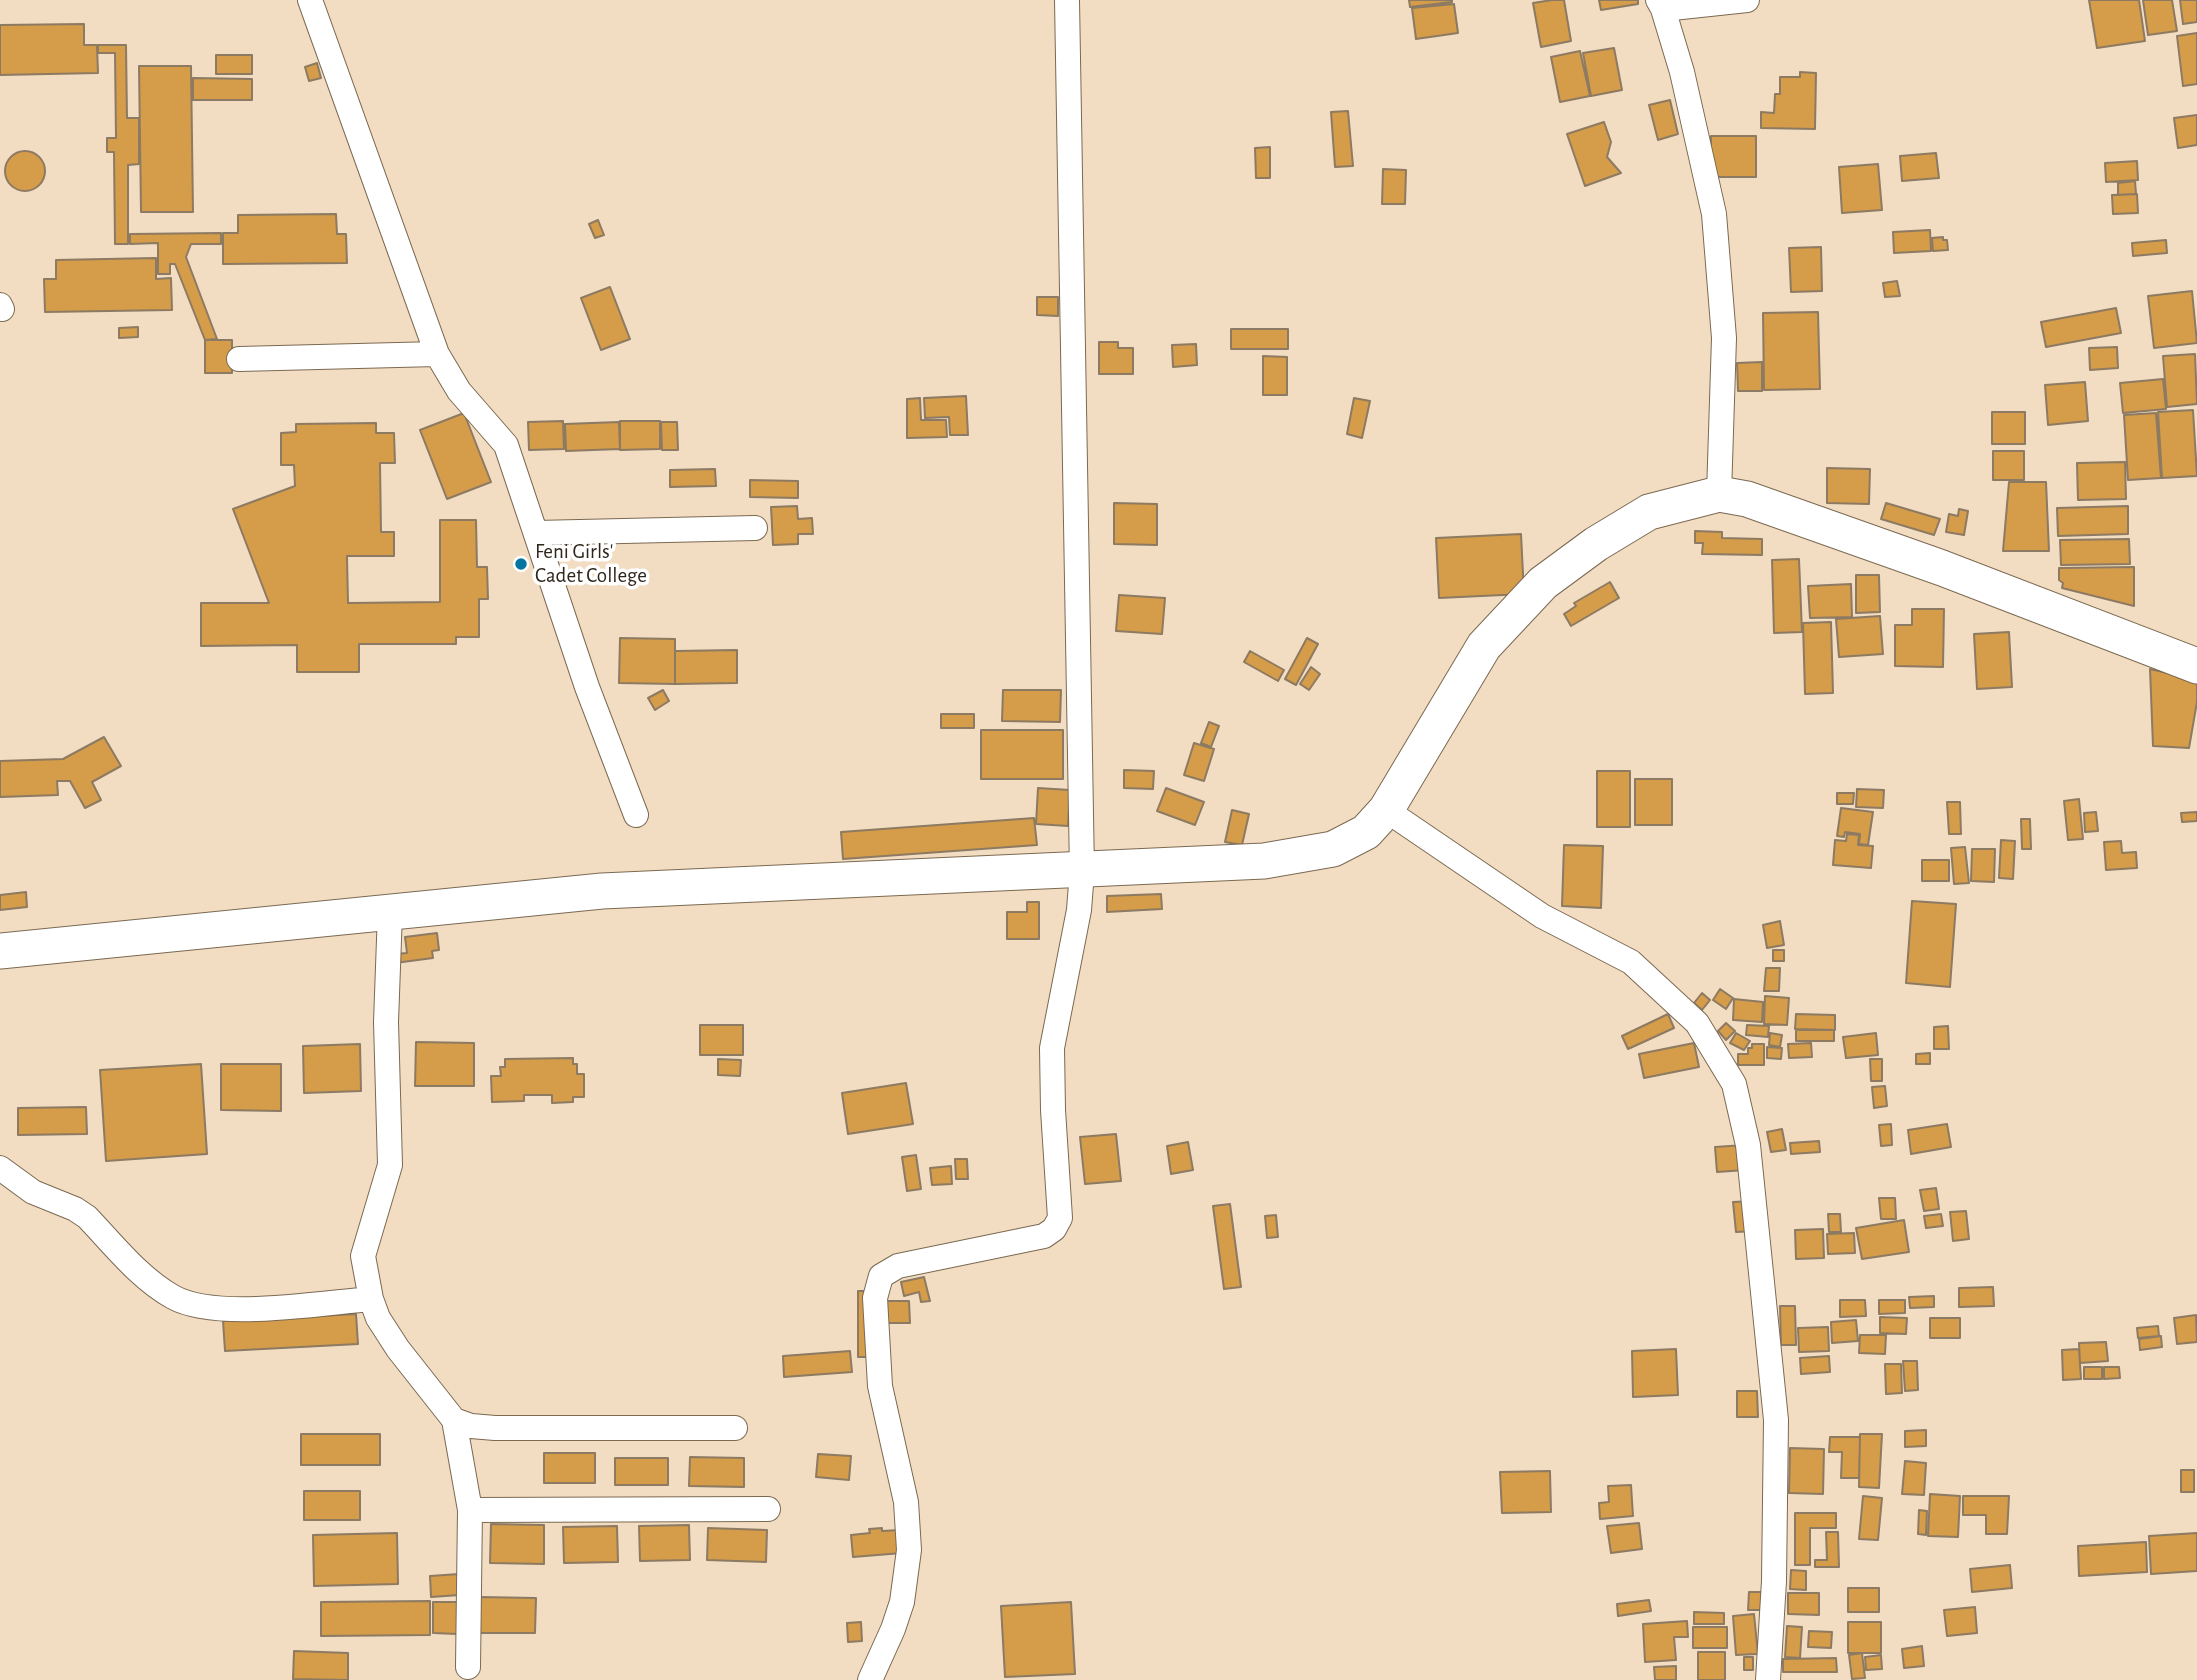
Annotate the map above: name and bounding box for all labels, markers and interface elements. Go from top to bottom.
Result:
place label: Feni Girls' Cadet College [535,539,647,589]
marker: Feni Girls' Cadet College [513,556,529,572]

